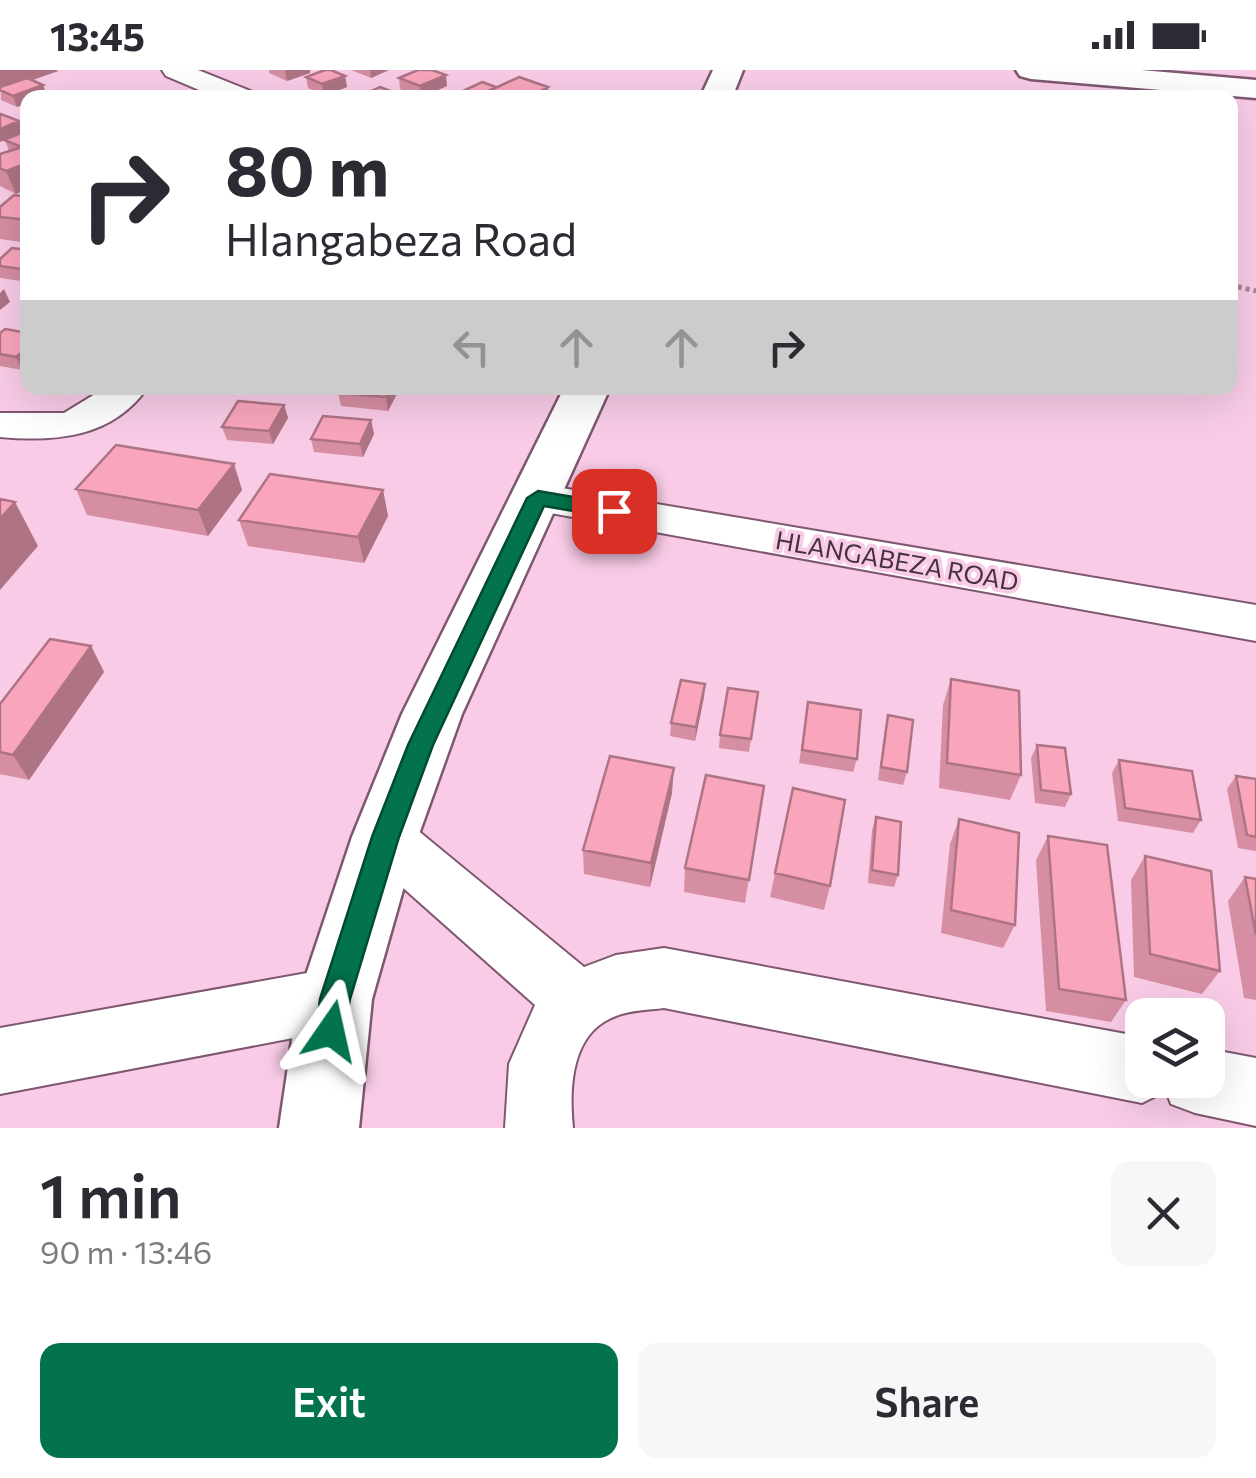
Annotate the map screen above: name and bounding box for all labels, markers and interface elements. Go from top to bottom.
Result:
text: 13:45 [50,12,145,59]
text: 80 m [225,125,389,210]
icon: right [60,130,190,260]
text: Hlangabeza Road [225,210,577,265]
icon: left [444,320,499,375]
icon: ahead [549,320,604,375]
icon: ahead [654,320,709,375]
icon: right [759,320,814,375]
pin [572,469,657,554]
icon: arrive [587,484,642,539]
street label: HLANGABEZA ROAD [773,524,1021,596]
position arrow [279,979,383,1083]
map controls [1125,998,1225,1098]
button: layers [1125,998,1225,1098]
text: 1 min [40,1157,181,1230]
button: close [1111,1161,1216,1266]
text: 90 m · 13:46 [40,1231,212,1271]
button: Exit [40,1343,618,1458]
button: Share [638,1343,1216,1458]

